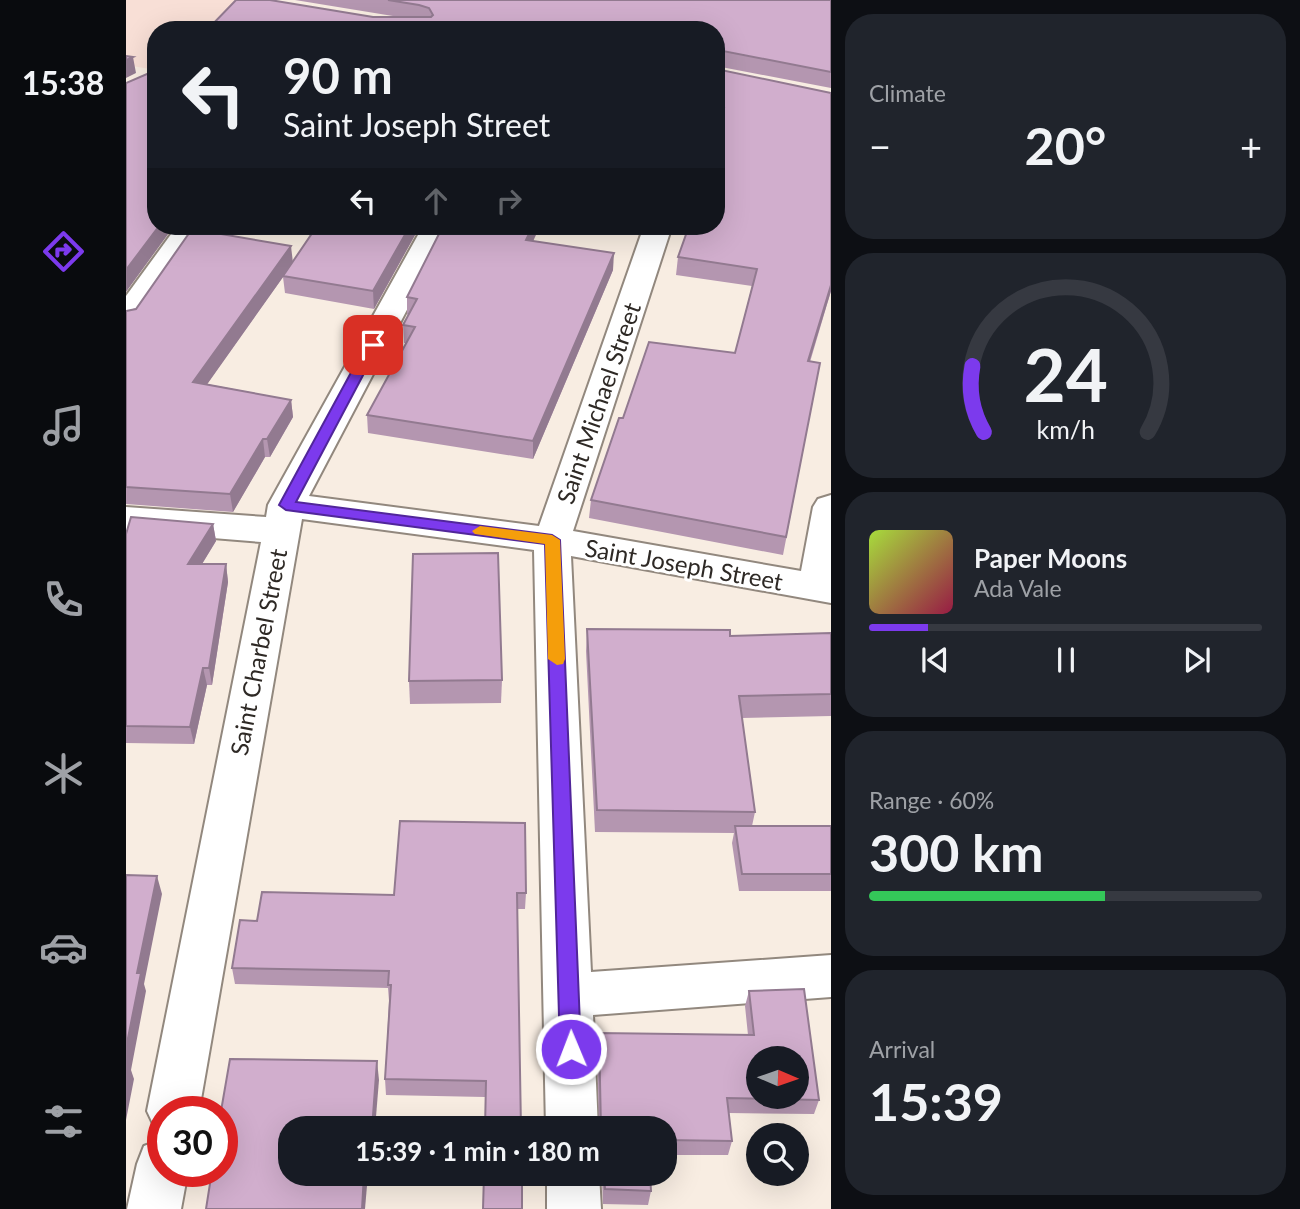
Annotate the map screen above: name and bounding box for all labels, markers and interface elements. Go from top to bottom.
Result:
text: 90 m [283,46,393,104]
icon: left [168,49,259,140]
text: 15:38 [22,63,104,102]
text: Climate [869,79,946,107]
text: Saint Joseph Street [283,105,550,144]
text: 20° [1025,114,1106,176]
text: − [869,123,891,169]
text: + [1240,123,1262,169]
icon: left [344,182,382,220]
icon: ahead [417,182,455,220]
icon: right [490,182,528,220]
icon: directions [39,227,88,276]
street label: Saint Michael Street [550,298,646,507]
pin [343,315,403,375]
icon: arrive [354,326,392,364]
text: 24 [1023,330,1108,418]
icon: music [39,401,88,450]
text: km/h [1036,413,1095,443]
street label: Saint Joseph Street [583,532,786,596]
text: Paper Moons [974,542,1127,574]
street label: Saint Charbel Street [224,546,292,758]
text: Ada Vale [974,574,1062,602]
icon: phone [39,575,88,624]
icon: previous [916,641,954,679]
icon: pause [1047,641,1085,679]
icon: next [1178,641,1216,679]
icon: climate [39,749,88,798]
text: Range · 60% [869,786,994,814]
text: 300 km [869,821,1043,883]
icon: car [39,923,88,972]
position arrow [534,1012,608,1086]
text: Arrival [869,1035,935,1063]
north arrow [746,1046,808,1110]
map controls [746,1046,809,1186]
text: 15:39 [869,1070,1003,1132]
speed limit sign: 30 [147,1096,238,1187]
icon: filters [39,1097,88,1146]
button: search [746,1123,809,1186]
text: 15:39 · 1 min · 180 m [355,1135,600,1167]

